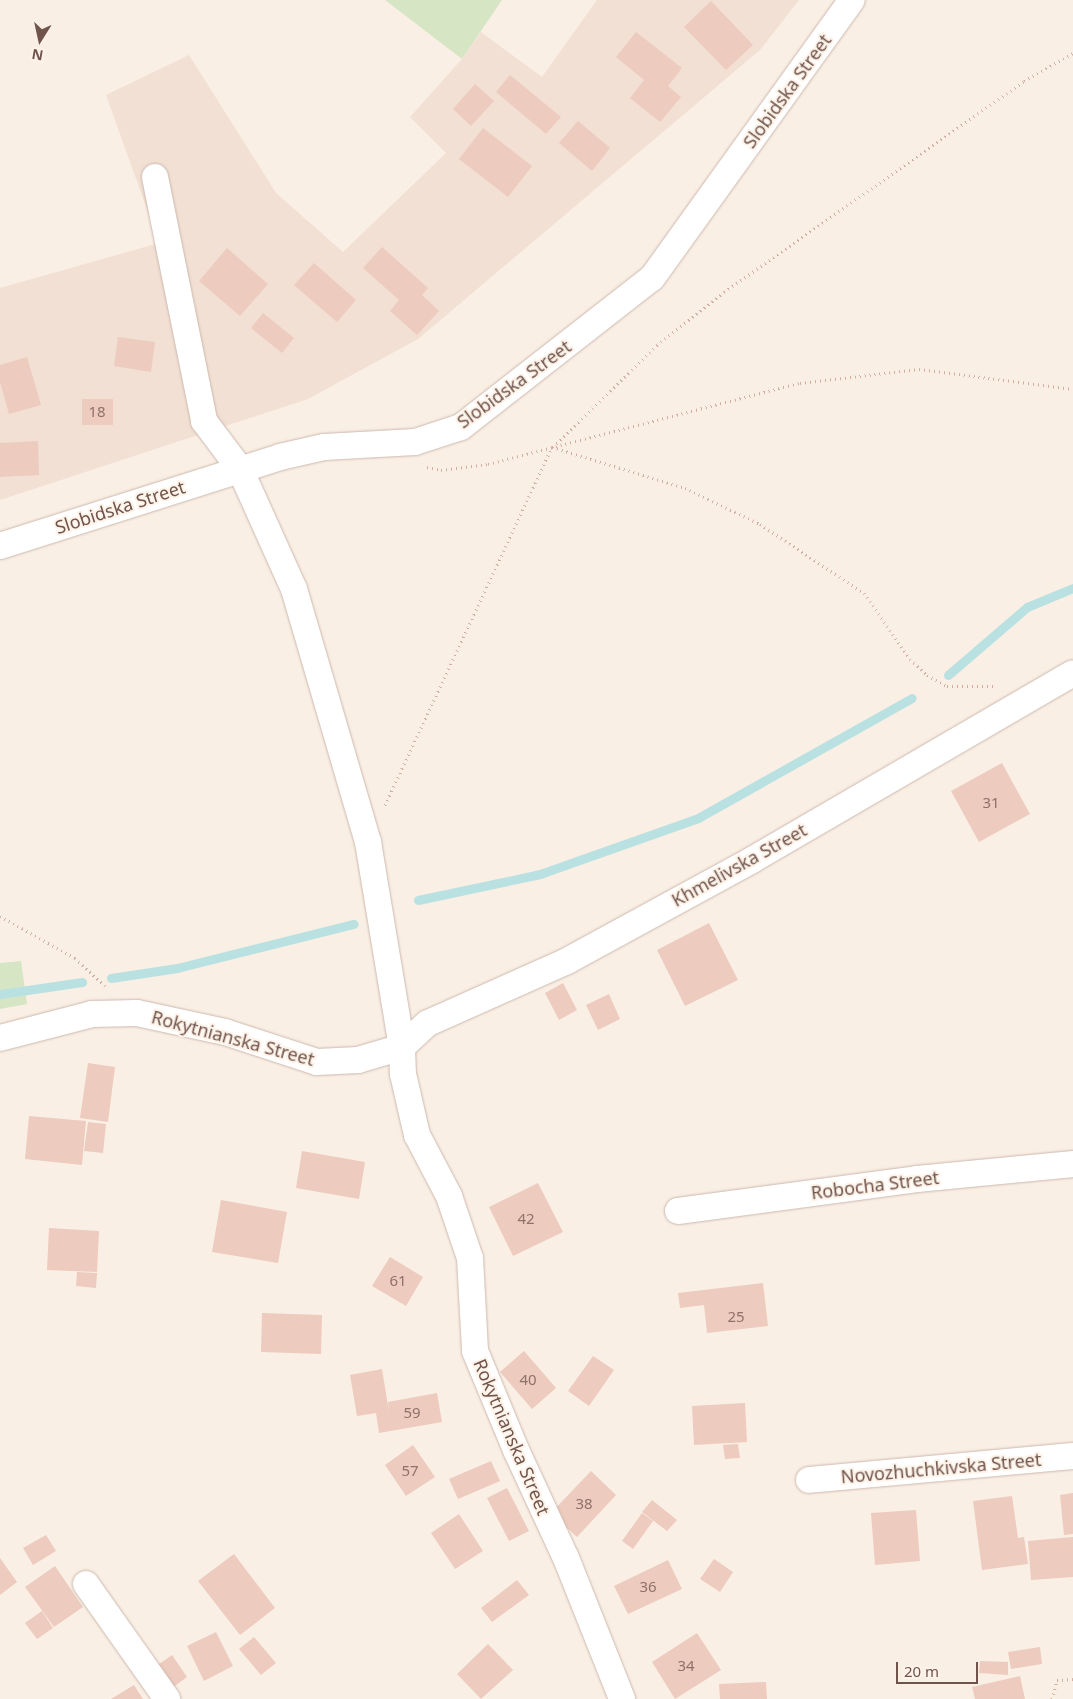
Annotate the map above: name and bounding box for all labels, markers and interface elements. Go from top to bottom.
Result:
north arrow [15,15,65,65]
street label: Slobidska Street [738,30,836,152]
text: N [30,45,45,66]
street label: Slobidska Street [453,335,575,433]
house number: 18 [88,403,106,421]
street label: Slobidska Street [52,476,188,538]
house number: 31 [982,794,1000,812]
street label: Khmelivska Street [668,819,810,911]
street label: Rokytnianska Street [149,1006,317,1070]
street label: Robocha Street [810,1166,940,1204]
house number: 42 [517,1210,535,1228]
house number: 61 [389,1272,407,1290]
house number: 25 [727,1308,745,1326]
street label: Rokytnianska Street [469,1356,555,1518]
house number: 40 [519,1371,537,1389]
house number: 59 [403,1404,421,1422]
street label: Novozhuchkivska Street [840,1448,1042,1488]
house number: 57 [401,1462,419,1480]
house number: 38 [575,1495,593,1513]
house number: 36 [639,1578,657,1596]
scale bar [898,1652,980,1684]
house number: 34 [677,1657,695,1675]
text: 20 m [904,1661,939,1681]

